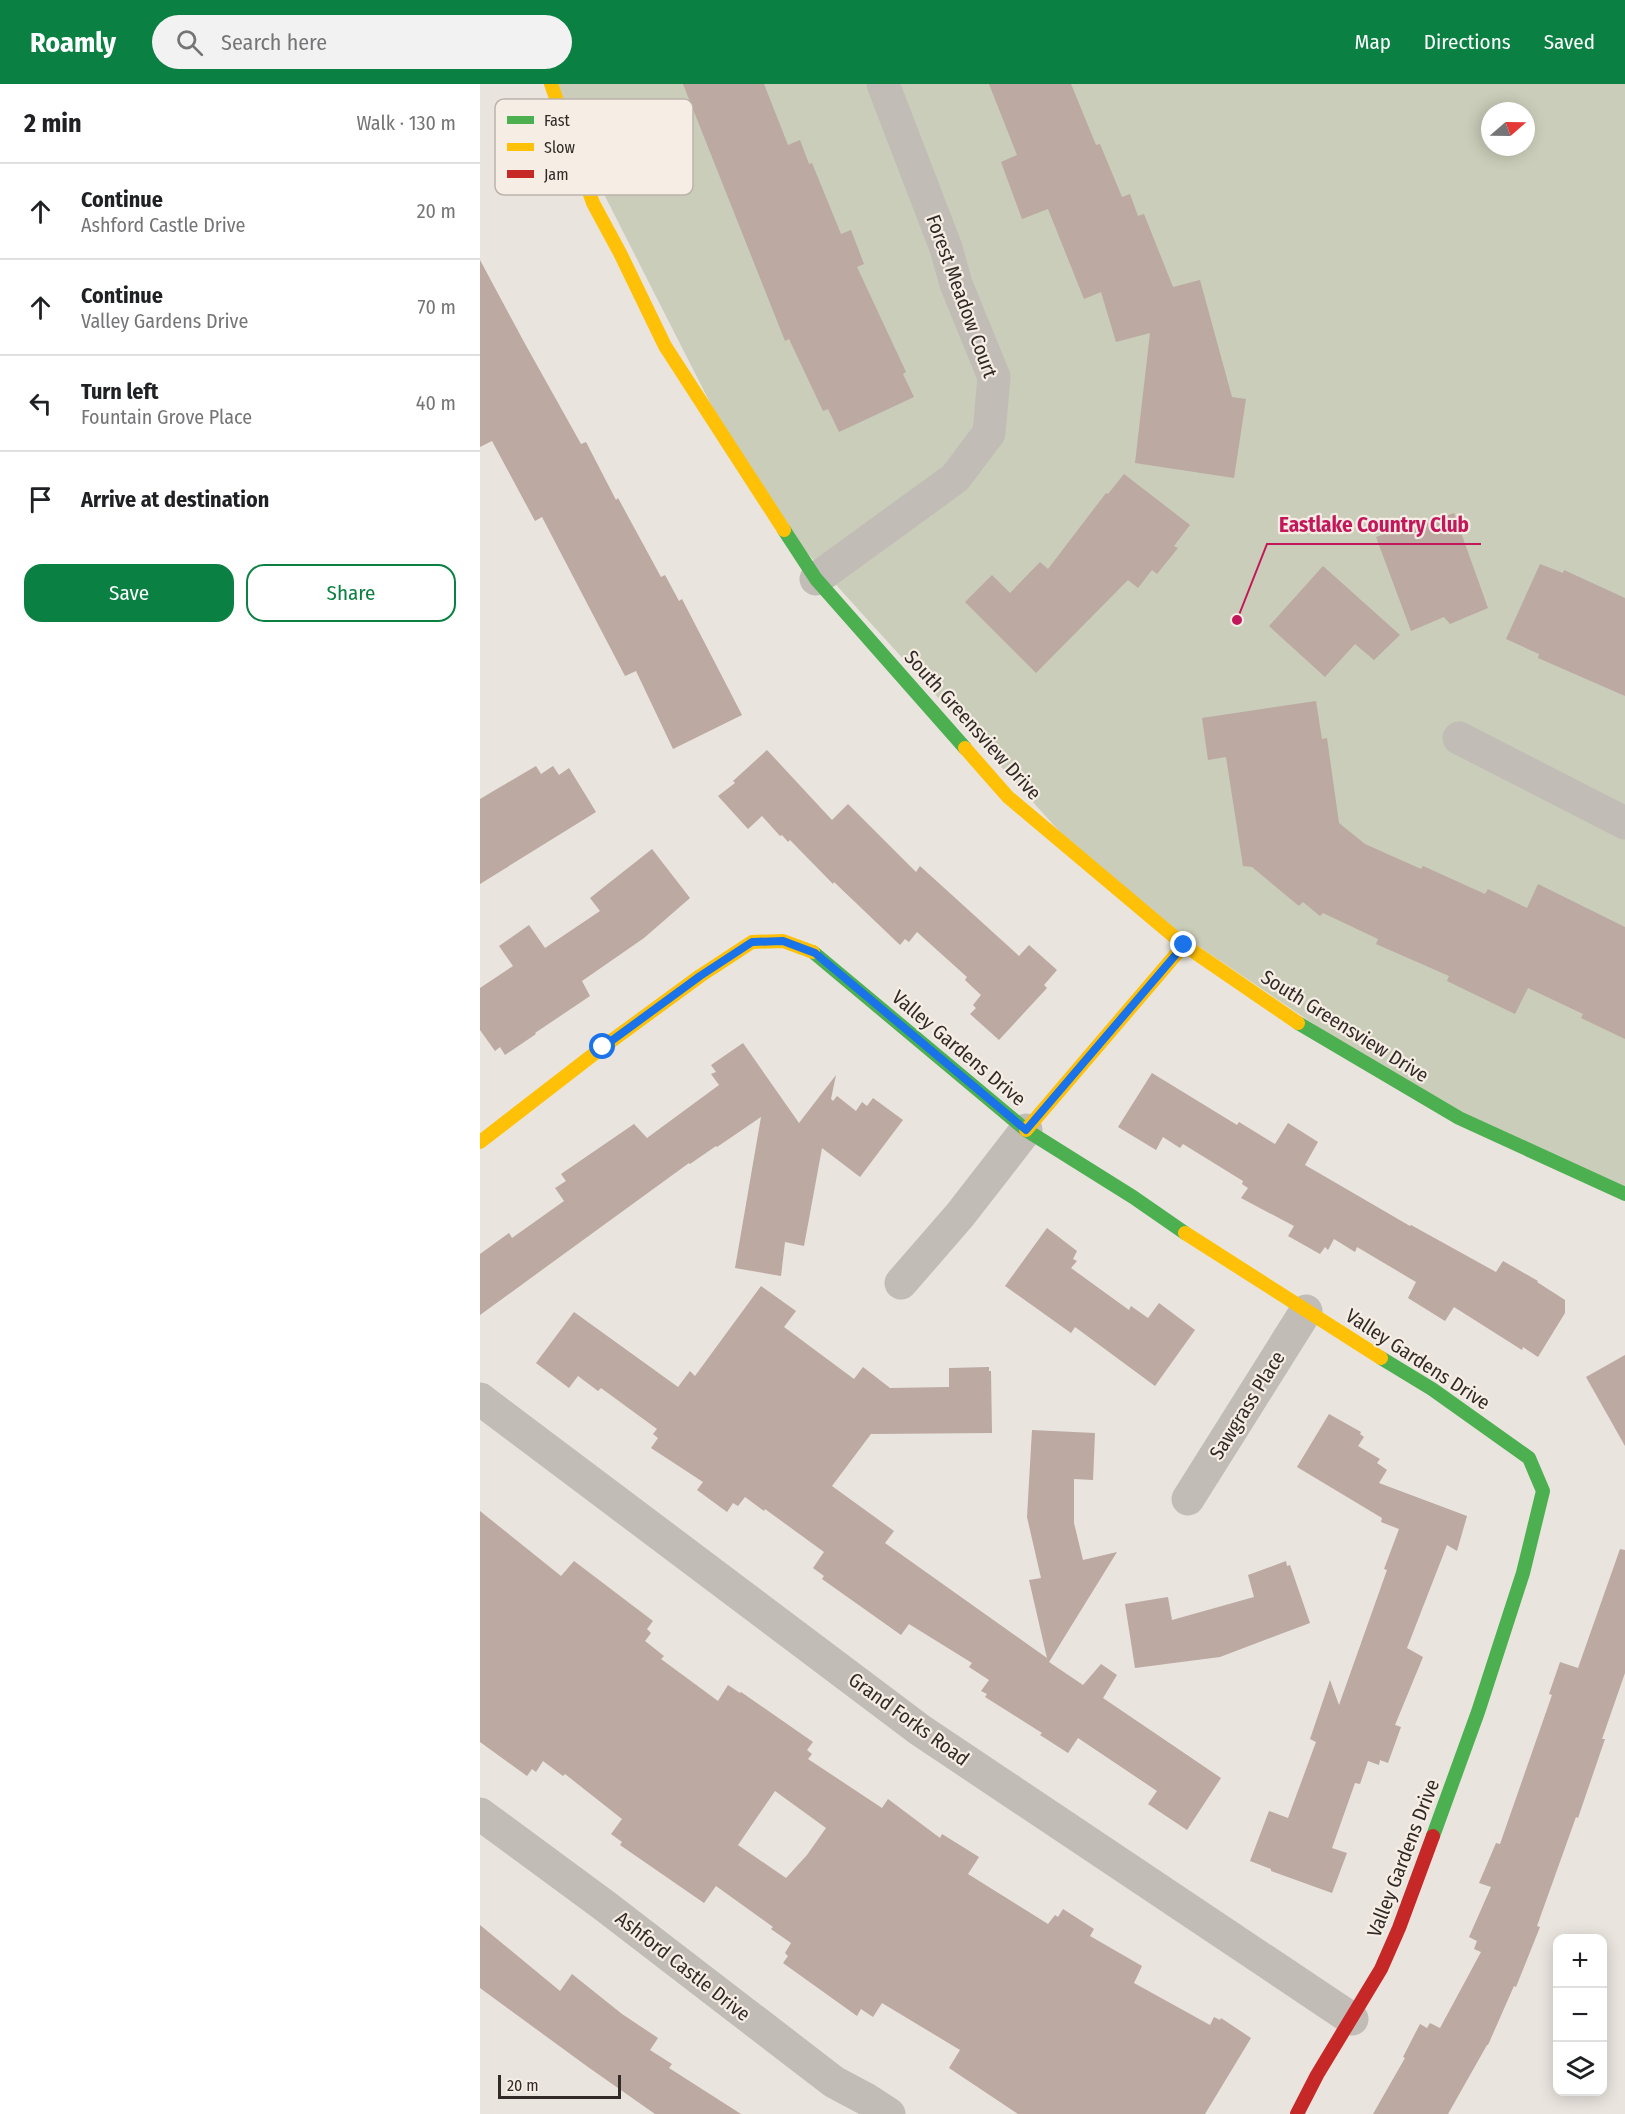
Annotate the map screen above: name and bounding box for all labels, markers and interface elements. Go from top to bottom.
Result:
search box [152,15,572,69]
text: Roamly [30,26,116,59]
icon: search [173,26,206,59]
text: Search here [221,29,327,56]
text: Map [1354,29,1391,55]
text: Directions [1424,29,1511,55]
text: Saved [1544,29,1595,55]
legend [495,99,693,195]
north arrow [1481,102,1535,156]
text: 2 min [24,108,82,139]
text: Walk · 130 m [356,111,456,135]
text: Fast [544,111,571,130]
text: Slow [544,138,575,157]
text: Jam [544,165,569,184]
text: Continue [81,186,163,213]
icon: ahead [24,195,57,228]
text: 20 m [417,199,456,223]
street label: Forest Meadow Court [921,211,1003,381]
text: Ashford Castle Drive [81,213,245,237]
text: Continue [81,282,163,309]
icon: ahead [24,291,57,324]
text: 70 m [418,295,456,319]
text: Valley Gardens Drive [81,309,248,333]
text: Turn left [81,378,159,405]
icon: left [24,387,57,420]
text: 40 m [416,391,456,415]
text: Fountain Grove Place [81,405,252,429]
icon: arrive [24,483,57,516]
text: Arrive at destination [81,486,269,513]
callout: Eastlake Country Club [1267,505,1481,544]
text: Eastlake Country Club [1279,512,1469,538]
button: Save [24,564,234,622]
button: Share [246,564,456,622]
street label: South Greensview Drive [899,645,1047,805]
route end [1170,931,1196,957]
street label: South Greensview Drive [1257,965,1433,1087]
street label: Valley Gardens Drive [887,985,1031,1111]
route start [589,1033,615,1059]
street label: Valley Gardens Drive [1341,1303,1495,1415]
street label: Sawgrass Place [1204,1346,1290,1464]
street label: Grand Forks Road [844,1667,974,1771]
street label: Valley Gardens Drive [1362,1776,1444,1940]
street label: Ashford Castle Drive [611,1906,755,2026]
map controls [1553,1934,1607,2096]
button: + [1553,1934,1607,1988]
button: − [1553,1988,1607,2042]
button: layers [1553,2042,1607,2096]
scale bar [498,2072,621,2100]
text: 20 m [507,2076,538,2095]

